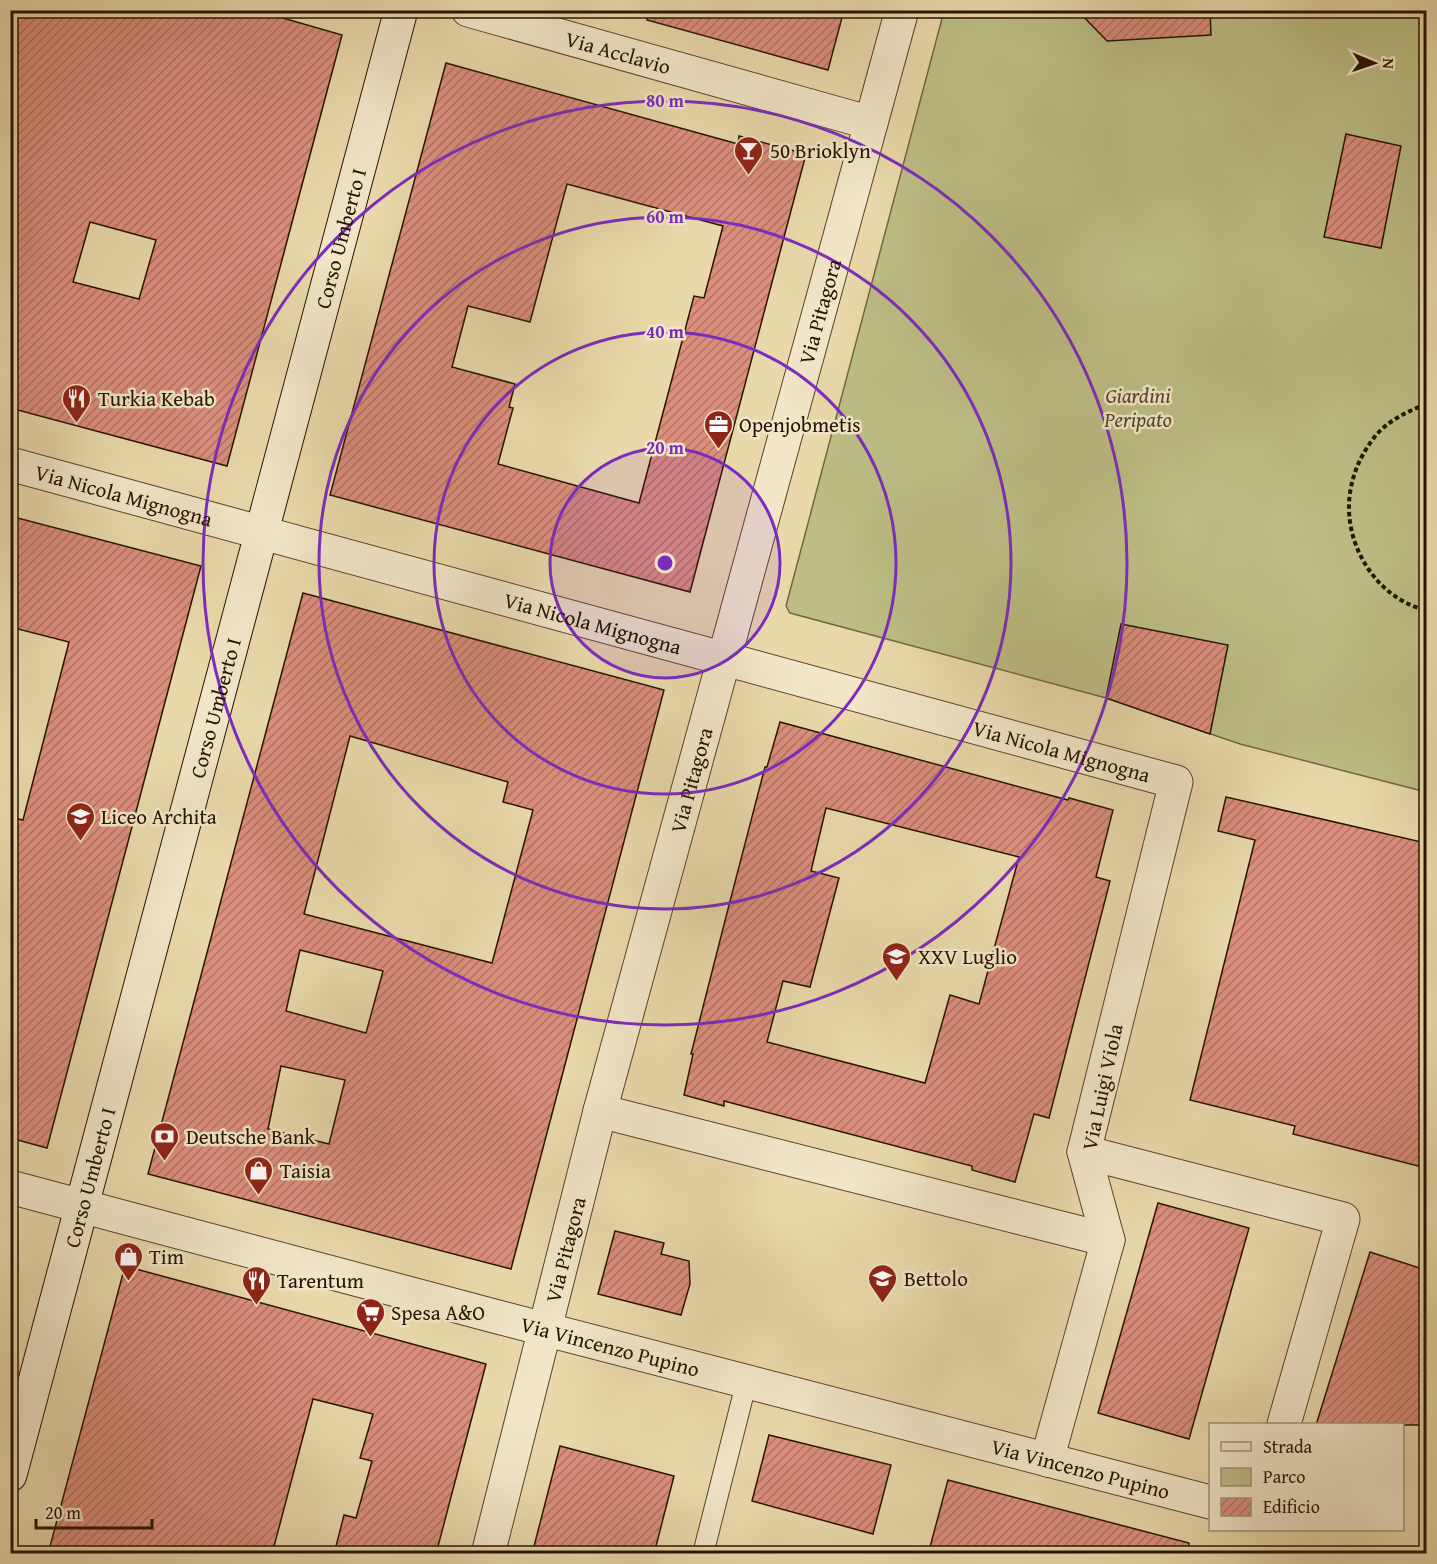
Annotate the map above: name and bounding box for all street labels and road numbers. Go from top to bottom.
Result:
street label: Via Acclavio [562,23,674,82]
street label: Corso Umberto I [307,165,374,312]
street label: Via Pitagora [790,255,849,368]
street label: Via Nicola Mignogna [32,456,216,534]
street label: Via Nicola Mignogna [501,584,685,662]
street label: Corso Umberto I [181,634,248,781]
street label: Via Nicola Mignogna [969,712,1154,790]
street label: Via Pitagora [661,724,720,837]
street label: Via Luigi Viola [1073,1021,1131,1153]
street label: Corso Umberto I [56,1104,123,1251]
street label: Via Pitagora [537,1193,593,1306]
street label: Via Vincenzo Pupino [517,1308,703,1384]
street label: Via Vincenzo Pupino [988,1430,1173,1506]

